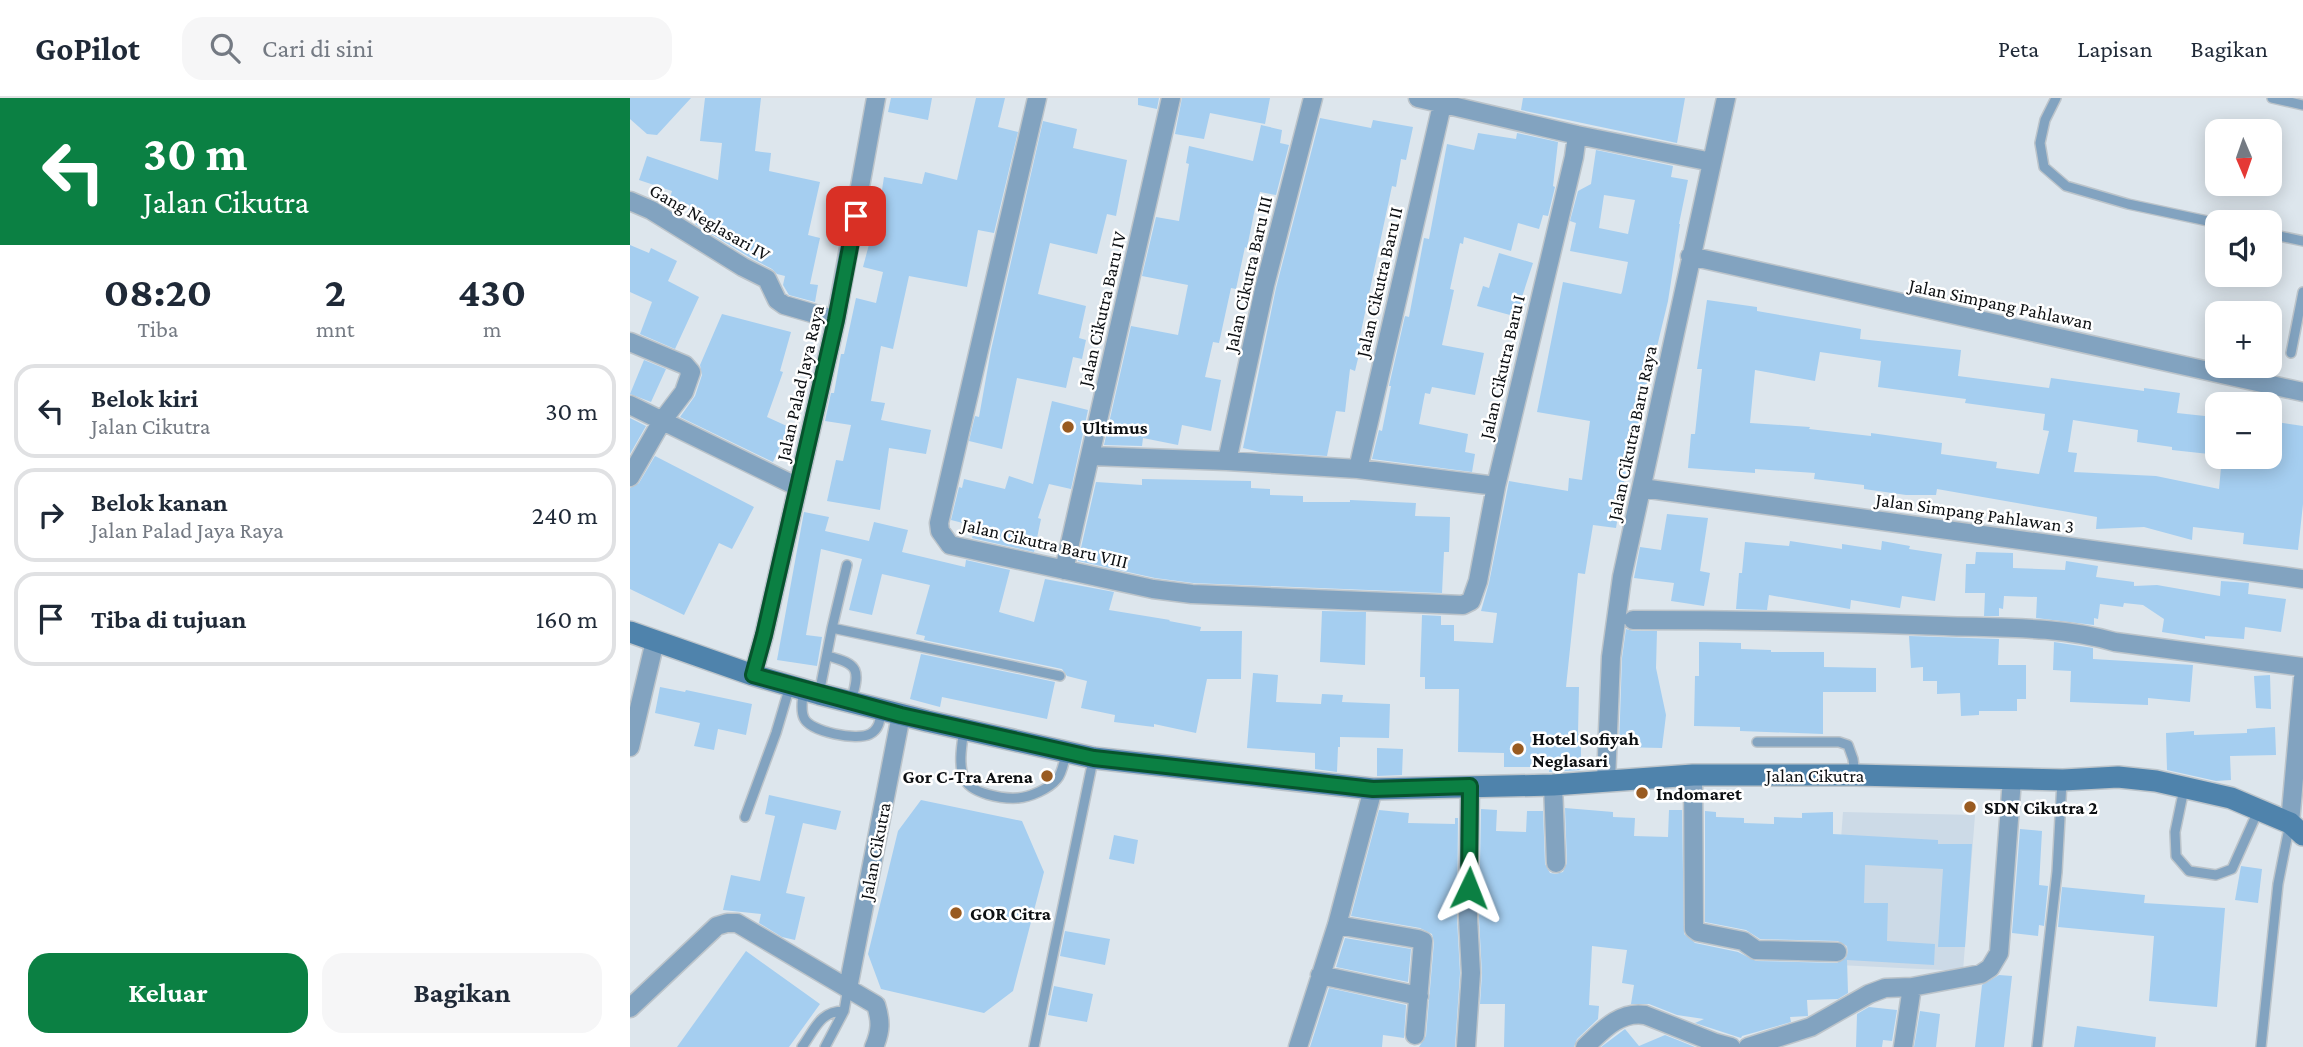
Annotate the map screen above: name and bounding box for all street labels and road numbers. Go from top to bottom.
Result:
street label: Gang Neglasari IV [646,179,774,265]
street label: Jalan Cikutra Baru III [1219,194,1276,356]
street label: Jalan Cikutra Baru II [1351,205,1406,361]
street label: Jalan Cikutra Baru IV [1074,229,1130,390]
street label: Jalan Simpang Pahlawan [1905,274,2095,334]
street label: Jalan Cikutra Baru I [1475,293,1529,443]
street label: Jalan Palad Jaya Raya [771,303,828,465]
street label: Jalan Cikutra Baru Raya [1603,343,1661,524]
street label: Jalan Simpang Pahlawan 3 [1872,488,2076,537]
street label: Jalan Cikutra Baru VIII [958,513,1130,572]
street label: Jalan Cikutra [1764,765,1865,786]
street label: Jalan Cikutra [855,800,895,903]

